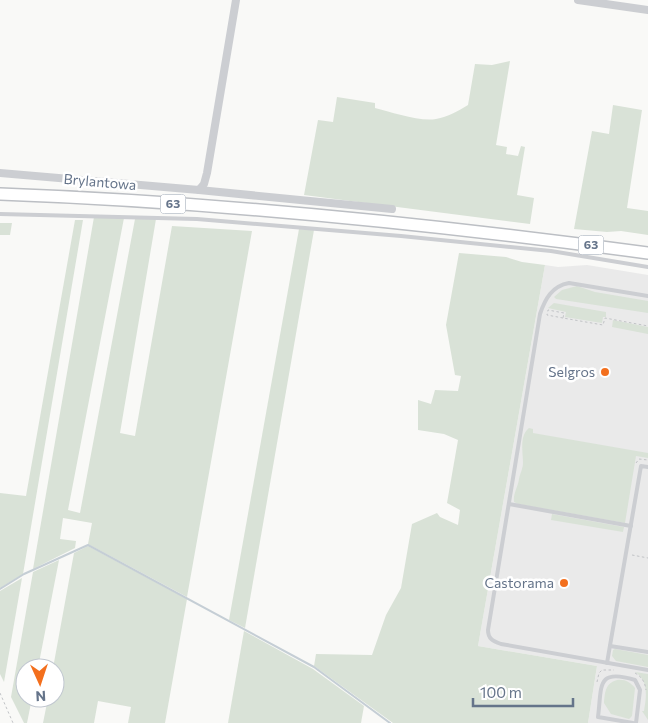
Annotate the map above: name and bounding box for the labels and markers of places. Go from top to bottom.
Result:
place label: Selgros [548,363,595,380]
marker: Selgros [599,366,611,378]
place label: Castorama [484,574,554,591]
marker: Castorama [558,577,570,589]

